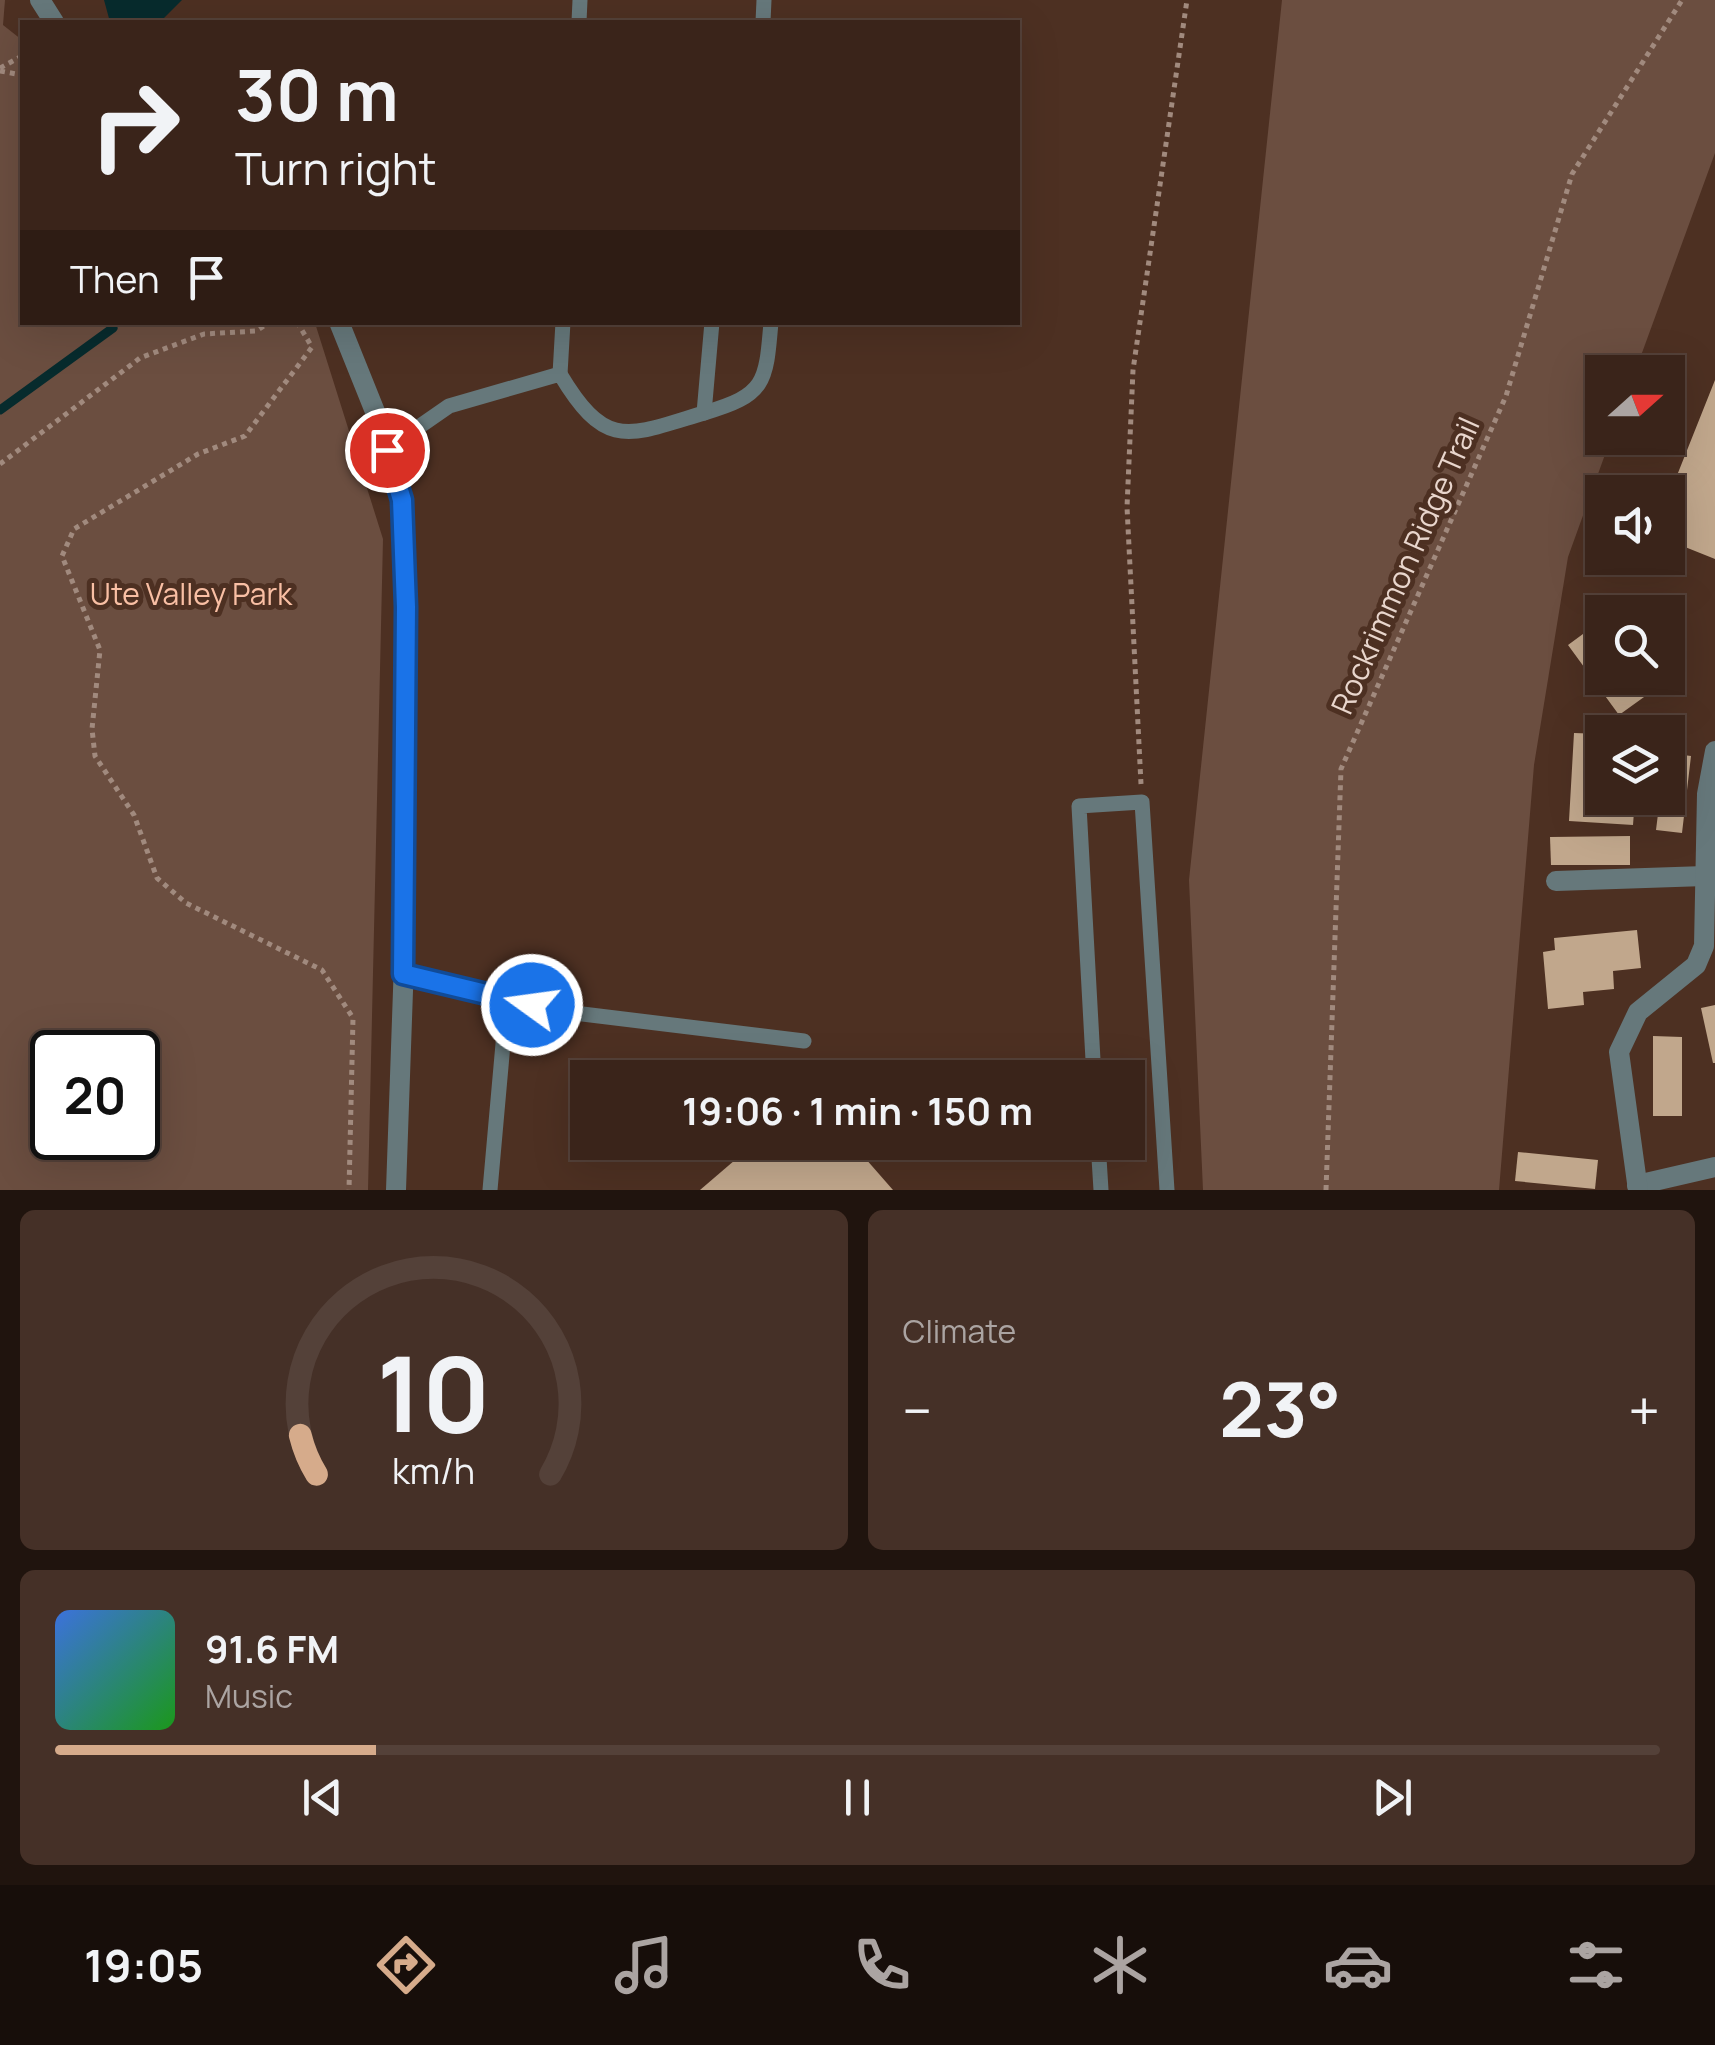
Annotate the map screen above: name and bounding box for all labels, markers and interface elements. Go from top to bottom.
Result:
text: 30 m [235,46,399,142]
icon: right [70,60,200,190]
text: Turn right [235,137,436,199]
icon: arrive [179,250,234,305]
text: Then [70,252,159,304]
north arrow [1585,355,1685,455]
map controls [1585,355,1685,815]
pin [345,408,430,493]
street label: Rockrimmon Ridge Trail [1321,411,1489,720]
icon: arrive [360,423,415,478]
button: sound [1585,475,1685,575]
park label: Ute Valley Park [90,573,293,614]
button: search [1585,595,1685,695]
button: layers [1585,715,1685,815]
position arrow [480,953,584,1057]
speed limit sign: 20 [30,1030,160,1160]
text: 19:06 · 1 min · 150 m [682,1084,1033,1136]
text: Climate [903,1309,1016,1353]
text: 10 [377,1321,491,1463]
text: 23° [1219,1357,1341,1460]
text: − [903,1372,932,1448]
text: + [1628,1372,1660,1448]
text: km/h [392,1446,475,1495]
text: 91.6 FM [205,1622,339,1674]
text: Music [205,1674,293,1718]
icon: previous [295,1770,350,1825]
icon: pause [830,1770,885,1825]
icon: next [1365,1770,1420,1825]
icon: directions [371,1930,441,2000]
icon: music [609,1930,679,2000]
icon: phone [847,1930,917,2000]
icon: climate [1085,1930,1155,2000]
icon: car [1323,1930,1393,2000]
icon: filters [1561,1930,1631,2000]
text: 19:05 [84,1934,203,1996]

